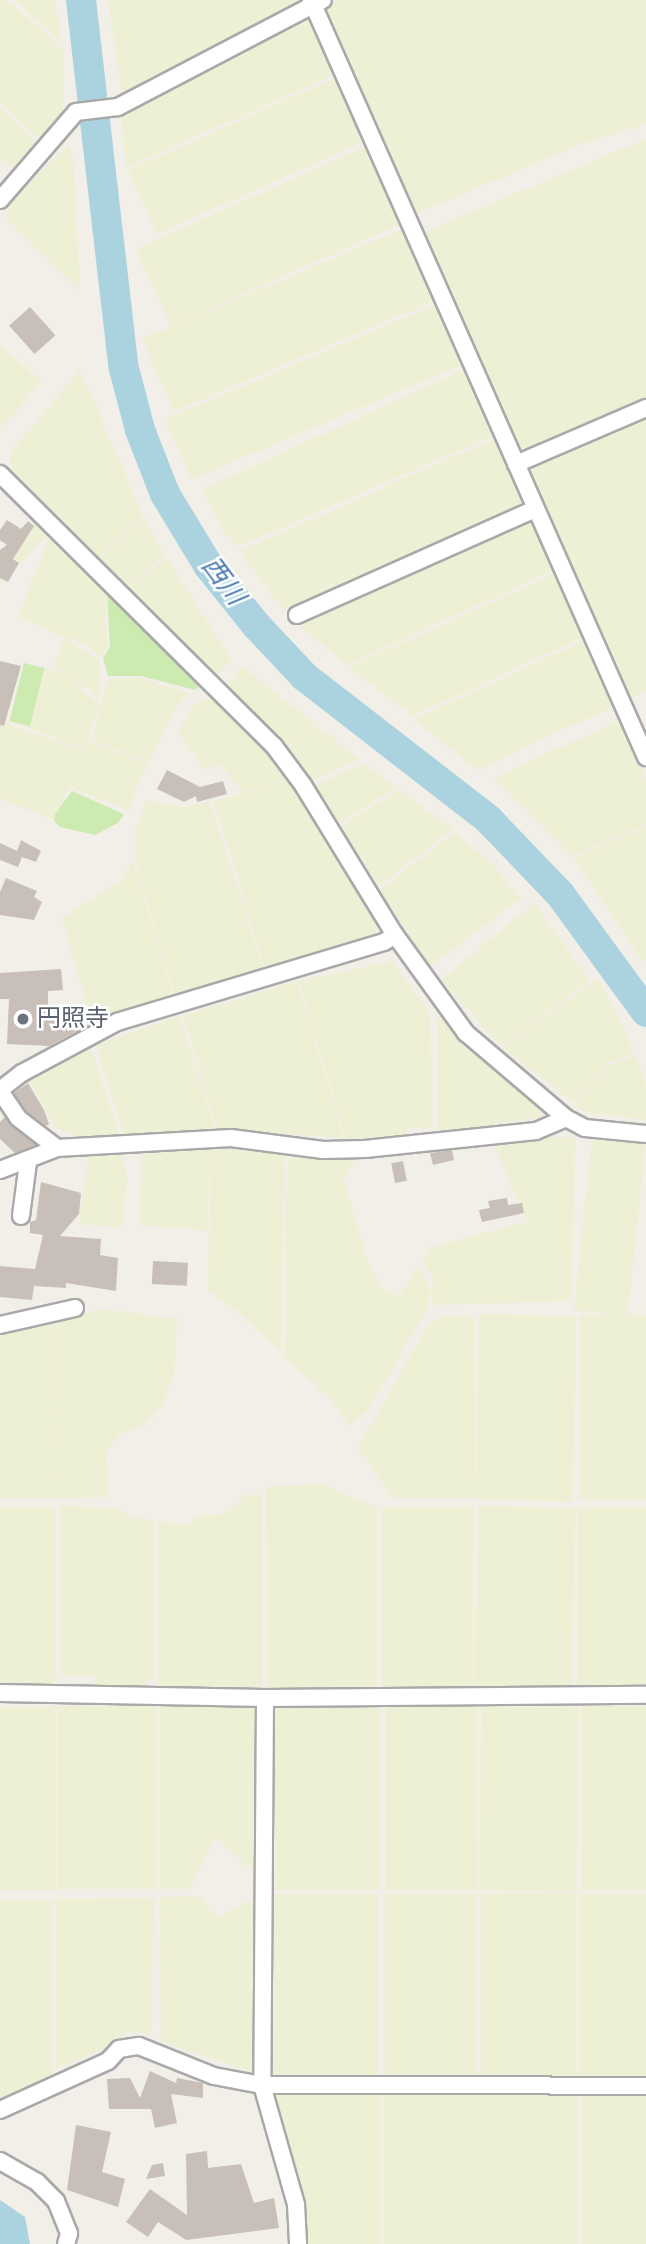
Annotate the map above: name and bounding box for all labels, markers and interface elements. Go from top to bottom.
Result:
water label: 西川 [195,551,251,611]
place label: 円照寺 [37,1005,109,1033]
marker: 円照寺 [15,1011,31,1027]

